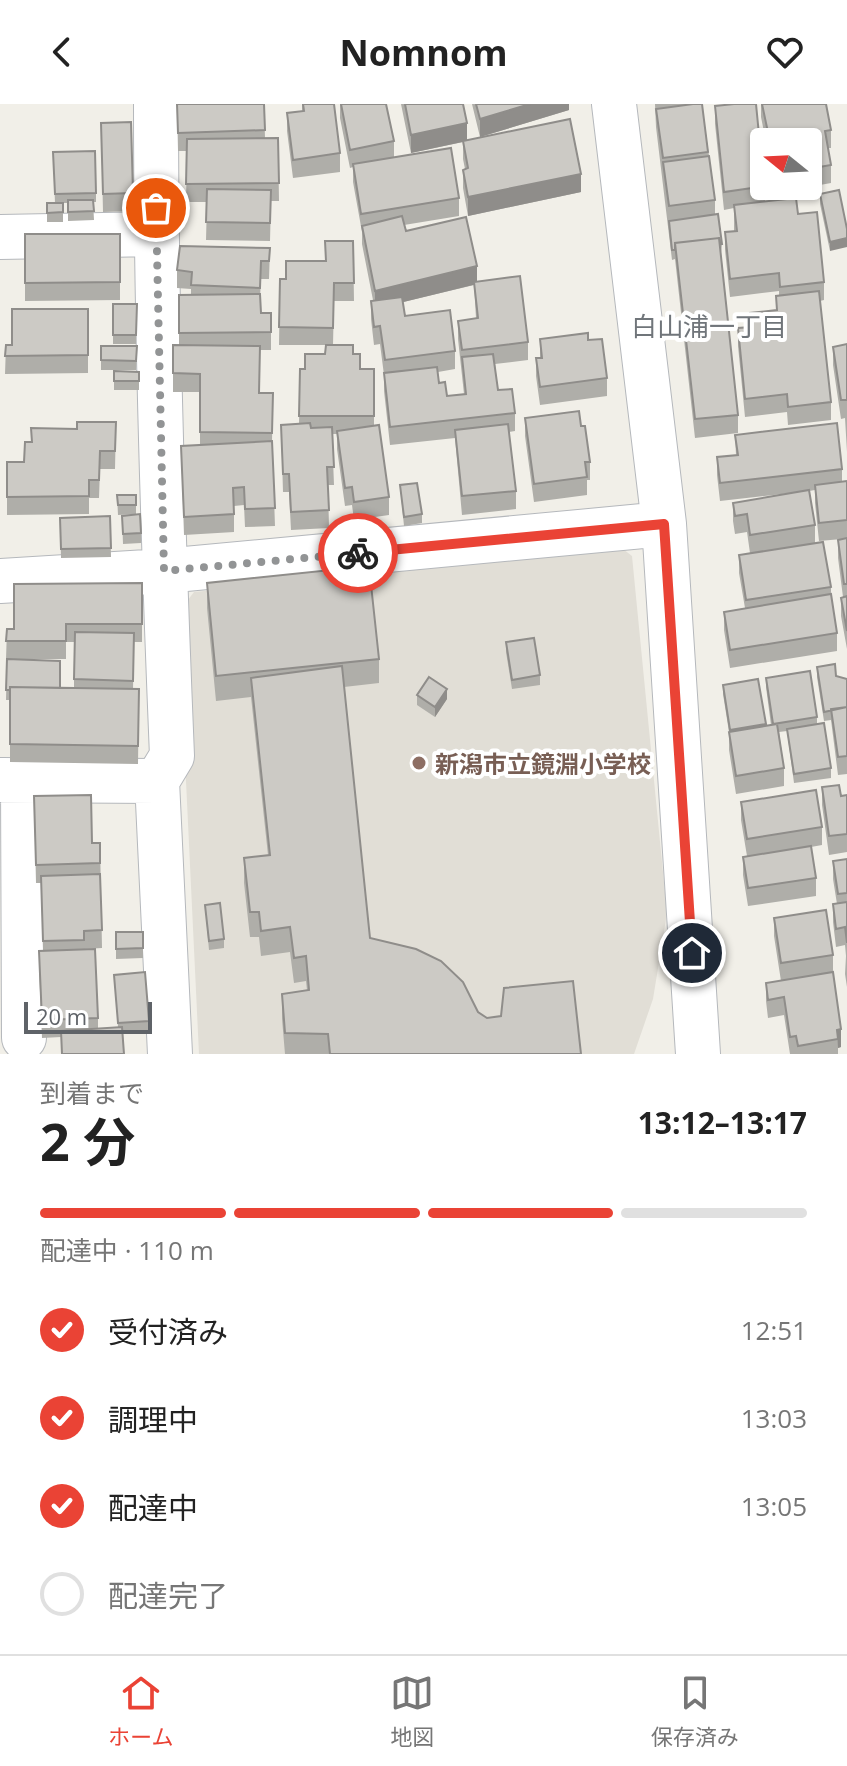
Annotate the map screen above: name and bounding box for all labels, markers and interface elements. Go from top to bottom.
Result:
text: Nomnom [339,28,508,77]
icon: back [40,30,84,74]
icon: heart [763,30,807,74]
north arrow [750,128,822,200]
map controls [750,128,822,200]
pin [122,174,190,242]
icon: bag [134,186,178,230]
district label: 白山浦一丁目 [631,308,787,344]
courier [318,513,398,593]
icon: bike [336,531,380,575]
place label: 新潟市立鏡淵小学校 [435,747,651,780]
marker: 新潟市立鏡淵小学校 [410,754,428,772]
pin [658,919,726,987]
icon: home [670,931,714,975]
scale bar [24,998,152,1034]
text: 20 m [36,1001,87,1031]
text: 到着まで [40,1075,144,1111]
text: 13:12–13:17 [638,1102,807,1143]
text: 2 分 [40,1105,135,1176]
text: 配達中 · 110 m [40,1232,214,1268]
icon: check [40,1308,84,1352]
text: 受付済み [108,1311,228,1352]
text: 12:51 [741,1312,807,1348]
icon: check [40,1396,84,1440]
text: 調理中 [108,1399,198,1440]
text: 13:03 [741,1400,807,1436]
icon: check [40,1484,84,1528]
text: 配達中 [108,1487,198,1528]
text: 13:05 [741,1488,807,1524]
text: 配達完了 [108,1575,228,1616]
tab: ホーム [108,1671,174,1751]
tab: 地図 [390,1671,434,1751]
tab: 保存済み [651,1671,739,1751]

